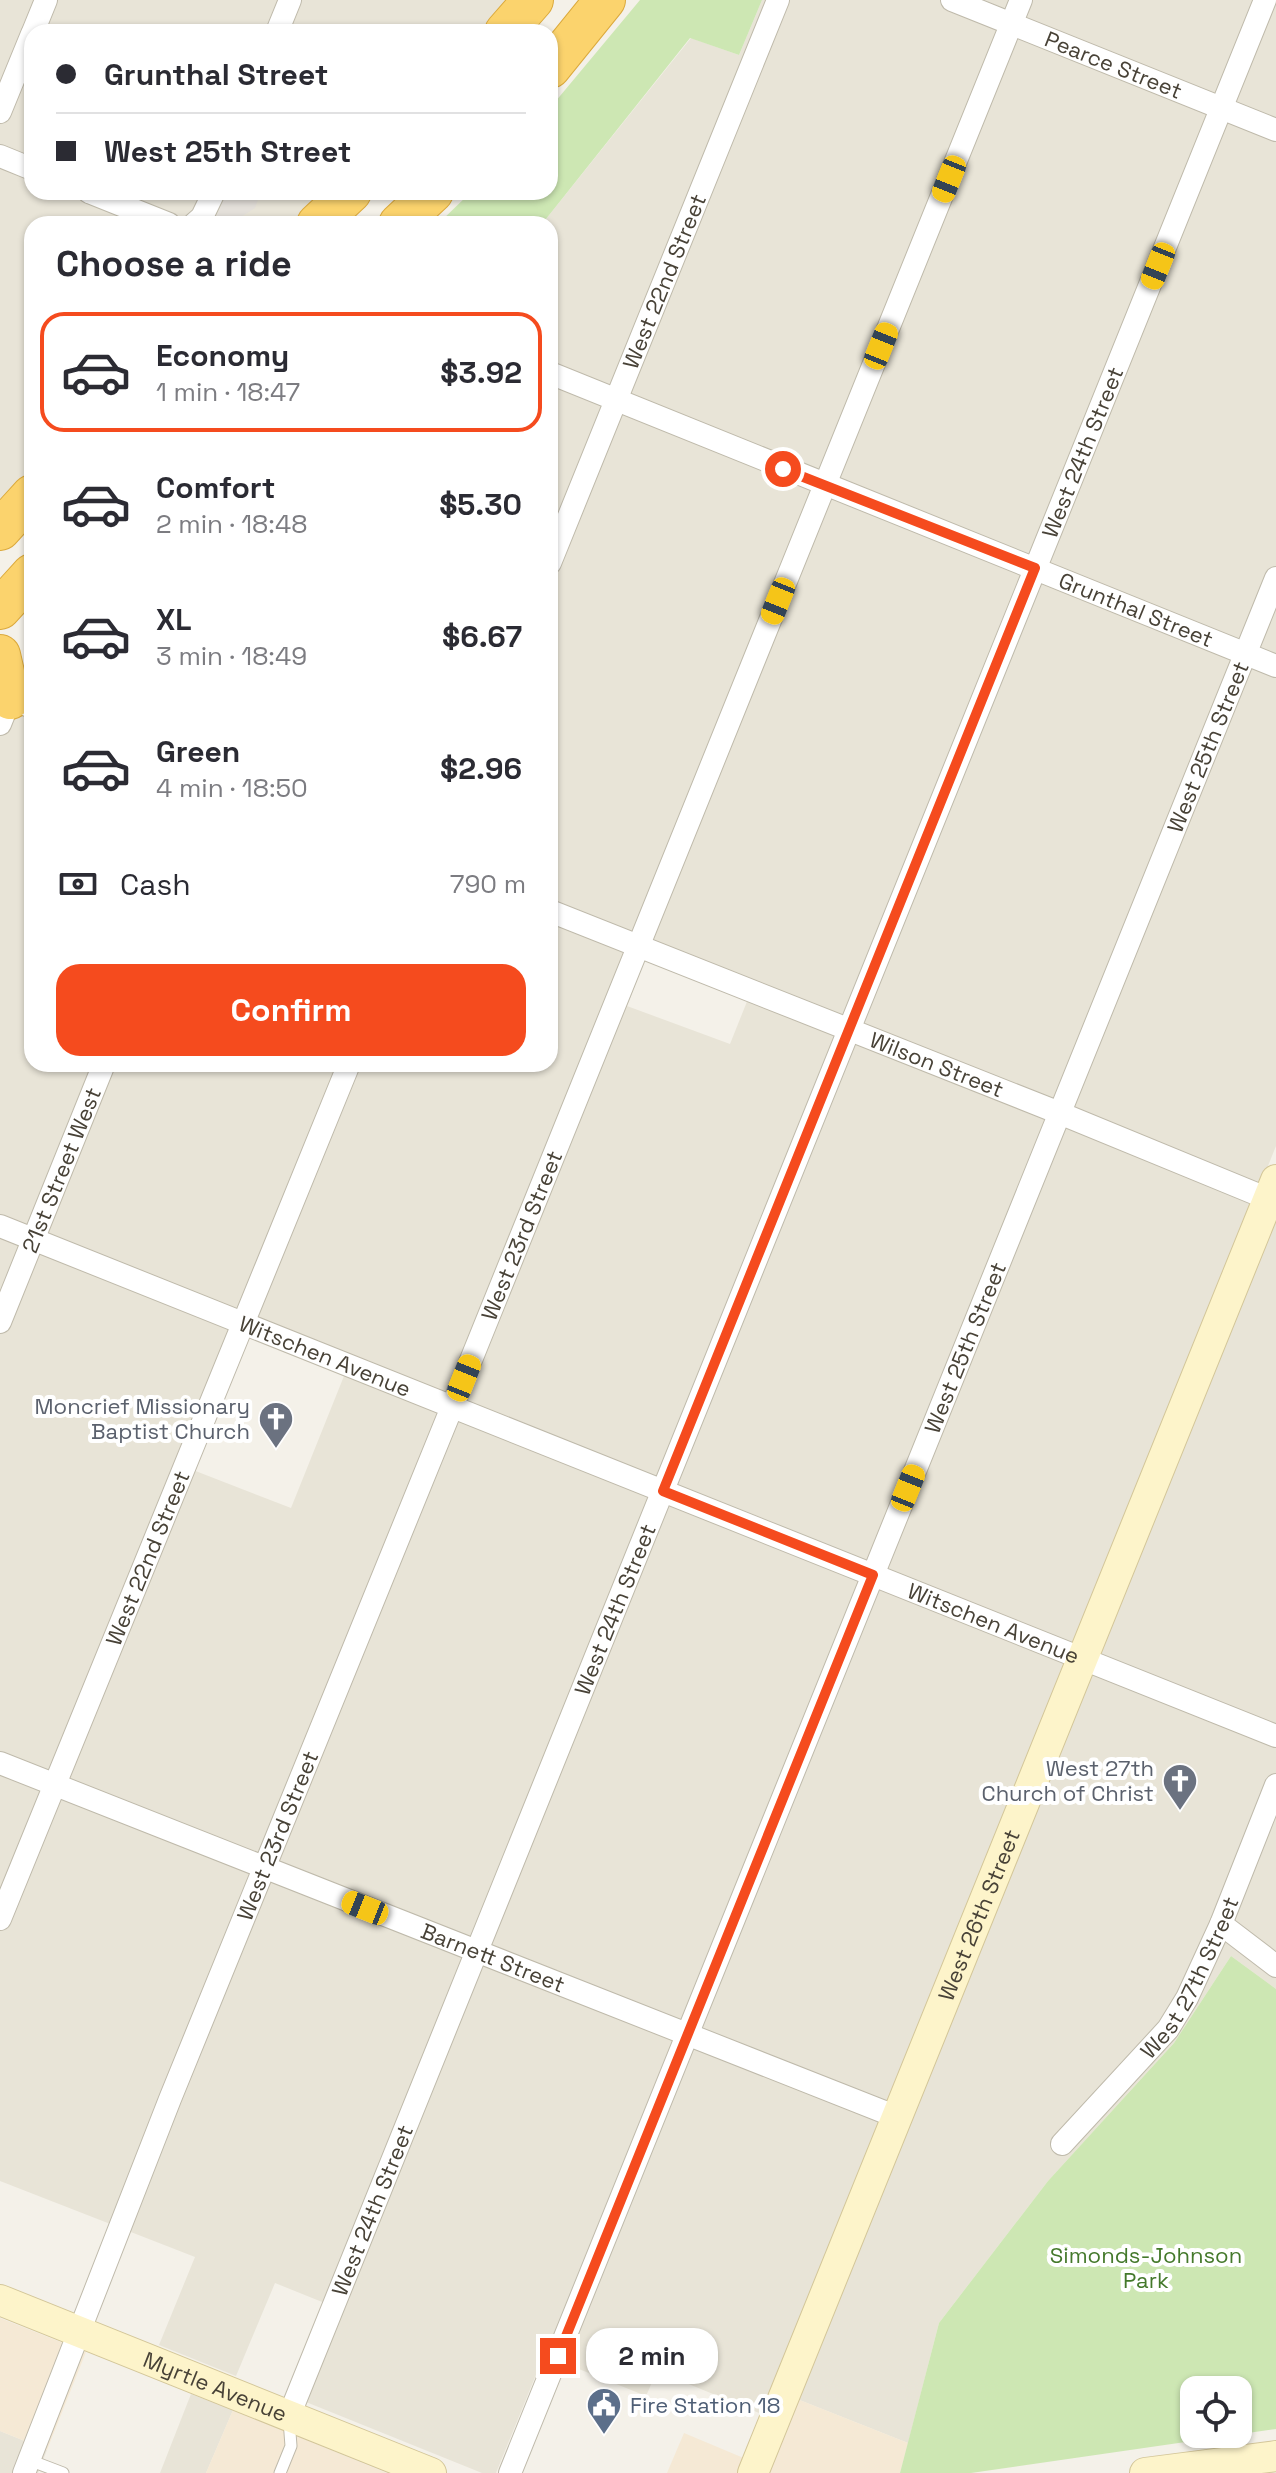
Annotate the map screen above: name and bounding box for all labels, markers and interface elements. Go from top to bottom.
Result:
street label: Pearce Street [1041,25,1186,105]
text: Grunthal Street [104,55,328,94]
text: West 25th Street [104,132,351,171]
car [929,152,969,206]
street label: West 22nd Street [616,190,712,373]
car [1138,239,1178,293]
text: Choose a ride [56,241,292,287]
car [861,319,901,373]
icon: car [60,336,132,408]
text: Economy [156,336,289,375]
text: $3.92 [440,353,522,392]
street label: West 24th Street [1035,363,1129,542]
text: 1 min · 18:47 [156,375,300,409]
route start [765,451,801,487]
icon: car [60,468,132,540]
text: Comfort [156,468,275,507]
text: $5.30 [439,485,522,524]
text: 2 min · 18:48 [156,507,307,541]
street label: Grunthal Street [1055,566,1217,653]
car [758,574,798,628]
icon: car [60,600,132,672]
text: XL [156,600,192,639]
text: $6.67 [442,617,522,656]
text: 3 min · 18:49 [156,639,307,673]
street label: West 25th Street [1161,657,1255,836]
icon: car [60,732,132,804]
text: Green [156,732,240,771]
text: $2.96 [440,749,522,788]
text: 4 min · 18:50 [156,771,308,805]
icon: cash [56,862,100,906]
text: Cash [120,865,191,904]
text: 790 m [450,867,526,901]
button: Confirm [56,964,526,1056]
street label: Wilson Street [866,1025,1008,1103]
street label: 21st Street West [15,1083,107,1257]
street label: West 23rd Street [475,1146,568,1324]
street label: West 25th Street [918,1258,1012,1437]
street label: Witschen Avenue [235,1309,415,1403]
car [444,1351,484,1405]
place label: Moncrief Missionary Baptist Church [35,1392,250,1445]
church icon: Moncrief Missionary Baptist Church [257,1400,295,1450]
car [888,1461,928,1515]
street label: West 22nd Street [99,1466,196,1649]
street label: West 24th Street [568,1520,662,1699]
street label: Witschen Avenue [904,1576,1084,1670]
street label: West 23rd Street [230,1747,324,1924]
place label: West 27th Church of Christ [982,1754,1154,1807]
church icon: West 27th Church of Christ [1161,1762,1199,1812]
street label: West 26th Street [932,1825,1026,2005]
car [338,1888,392,1928]
street label: West 27th Street [1134,1892,1244,2064]
street label: Barnett Street [417,1917,569,1999]
street label: West 24th Street [325,2121,419,2300]
park label: Simonds-Johnson Park [1050,2241,1242,2294]
callout: 2 min [586,2328,718,2384]
route end [540,2338,576,2374]
text: 2 min [618,2339,686,2373]
street label: Myrtle Avenue [139,2345,291,2428]
map controls [1180,2376,1252,2448]
button: locate [1180,2376,1252,2448]
public building icon: Fire Station 18 [585,2386,623,2436]
place label: Fire Station 18 [630,2391,780,2419]

